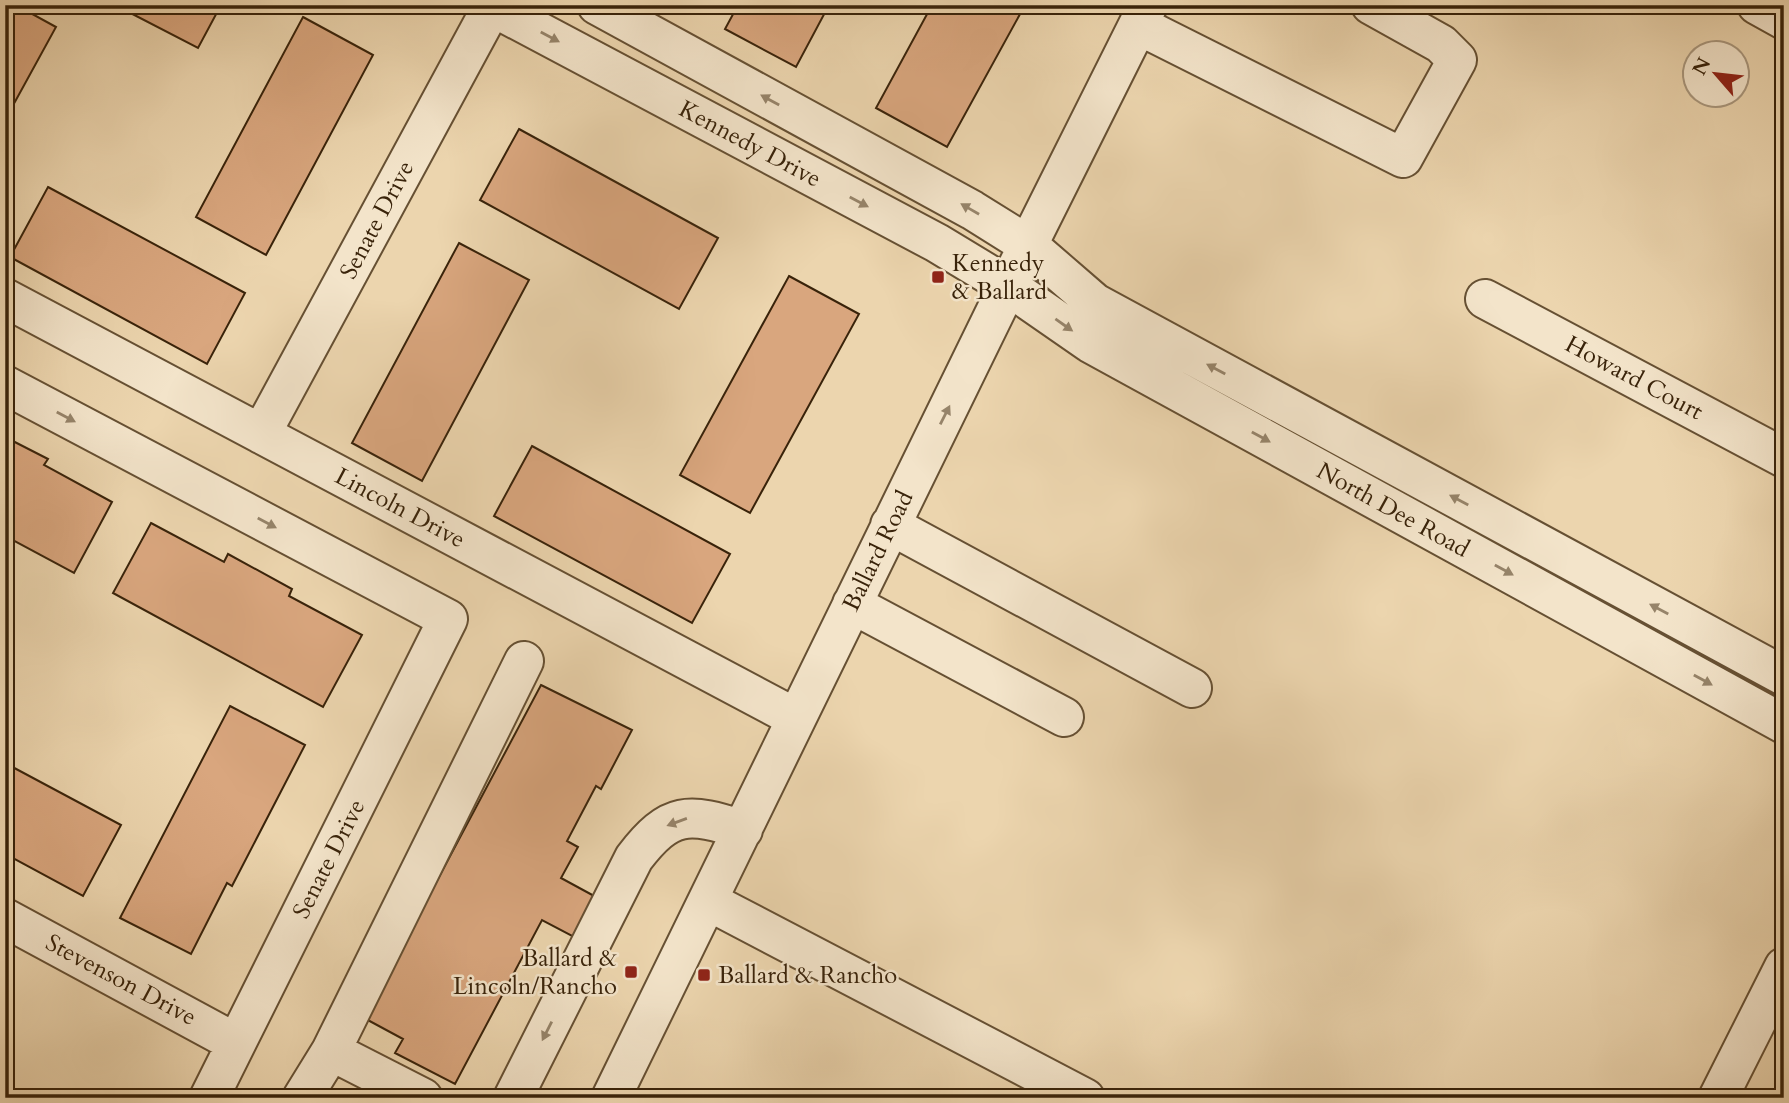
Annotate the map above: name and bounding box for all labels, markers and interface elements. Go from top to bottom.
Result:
one-way arrow [540,31,560,43]
north arrow [1680,38,1750,108]
text: N [1687,53,1717,80]
street label: Kennedy Drive [673,93,827,195]
one-way arrow [760,94,780,106]
street label: Senate Drive [332,155,422,285]
one-way arrow [849,195,869,207]
one-way arrow [960,203,979,215]
place label: Kennedy & Ballard [952,247,1047,308]
marker: Kennedy & Ballard [930,269,946,285]
one-way arrow [1055,318,1073,332]
street label: Howard Court [1559,328,1709,428]
one-way arrow [1206,363,1226,374]
one-way arrow [940,405,951,425]
one-way arrow [56,411,76,423]
one-way arrow [1251,431,1271,443]
street label: North Dee Road [1311,454,1475,566]
street label: Lincoln Drive [329,460,471,556]
street label: Ballard Road [835,485,921,617]
one-way arrow [1449,494,1469,506]
one-way arrow [257,518,277,529]
one-way arrow [1494,564,1513,576]
one-way arrow [1649,603,1669,615]
one-way arrow [1693,674,1713,686]
street label: Senate Drive [285,794,373,924]
one-way arrow [666,817,687,828]
street label: Stevenson Drive [40,926,202,1034]
place label: Ballard & Lincoln/Rancho [453,942,617,1003]
place label: Ballard & Rancho [718,959,897,992]
marker: Ballard & Lincoln/Rancho [623,964,639,980]
marker: Ballard & Rancho [696,967,712,983]
one-way arrow [541,1021,552,1041]

